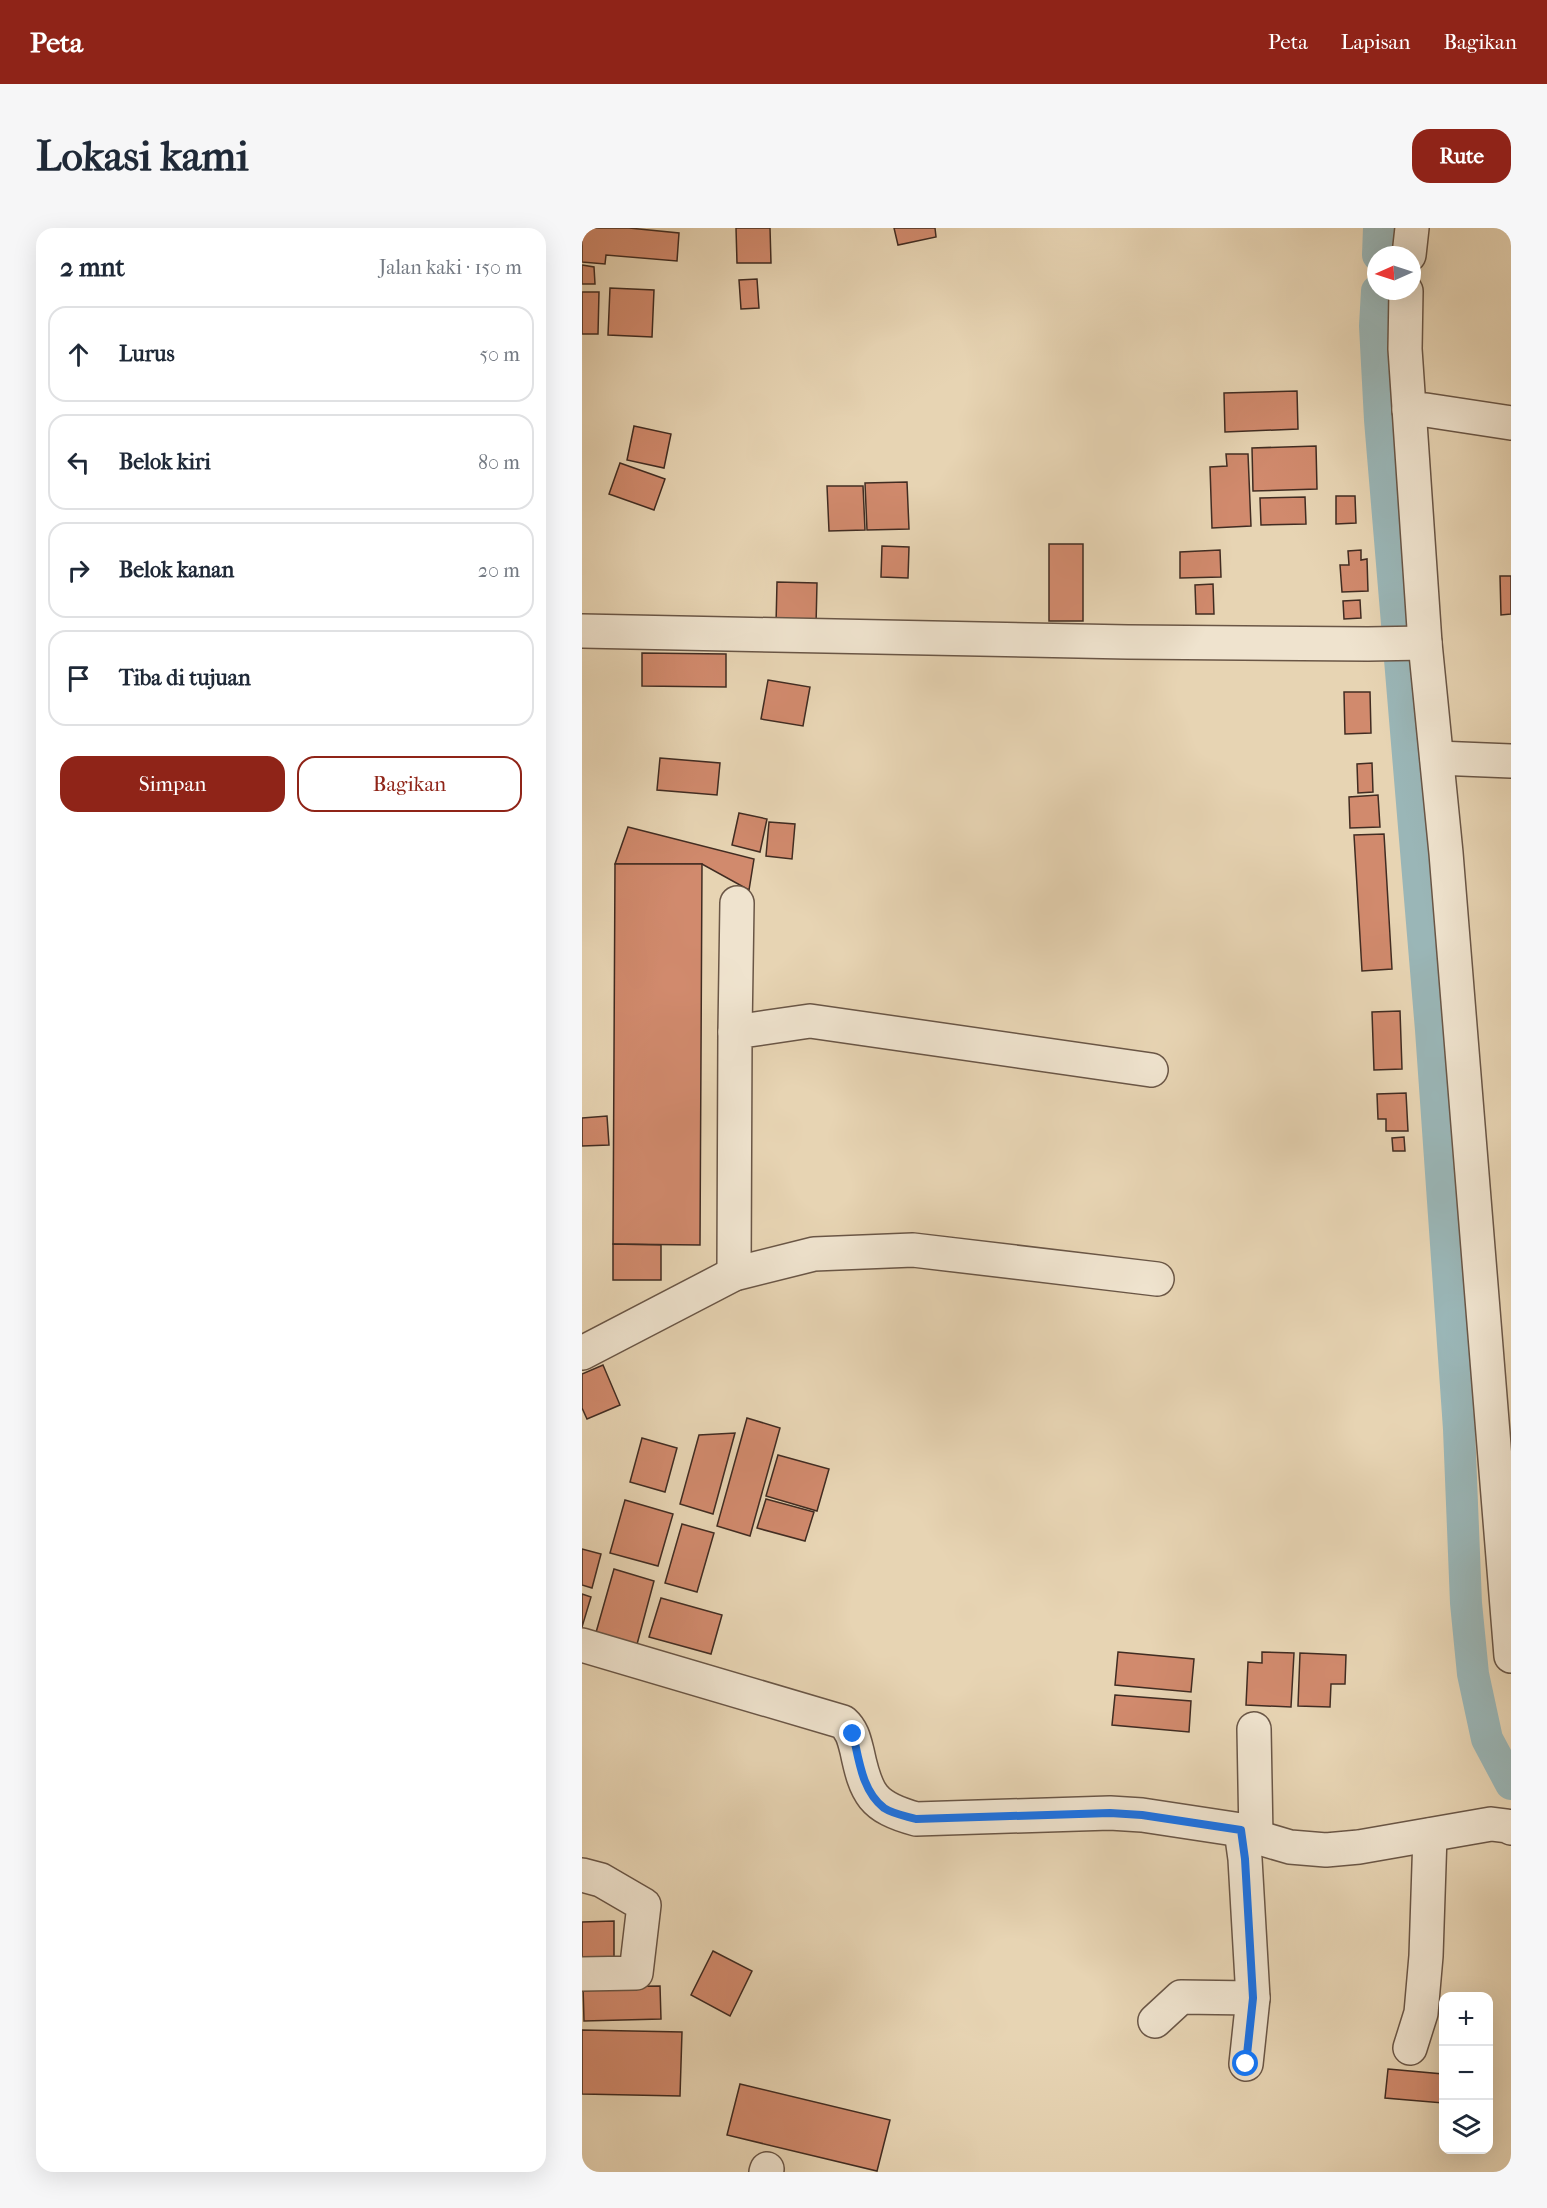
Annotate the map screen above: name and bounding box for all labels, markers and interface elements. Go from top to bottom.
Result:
text: Peta [30,26,83,59]
text: Peta [1268,30,1308,54]
text: Lapisan [1341,30,1410,54]
text: Bagikan [1443,30,1517,54]
button: Rute [1412,129,1511,183]
text: Lokasi kami [36,132,249,181]
north arrow [1367,246,1421,300]
text: 2 mnt [60,252,125,283]
text: Jalan kaki · 150 m [379,256,522,279]
icon: ahead [62,338,95,371]
text: Lurus [119,341,175,367]
text: 50 m [479,343,520,366]
icon: left [62,446,95,479]
text: Belok kiri [119,449,211,475]
text: 80 m [478,451,520,474]
icon: right [62,554,95,587]
text: Belok kanan [119,557,234,583]
text: 20 m [478,559,520,582]
icon: arrive [62,662,95,695]
text: Tiba di tujuan [119,665,251,691]
button: Simpan [60,756,285,812]
button: Bagikan [297,756,522,812]
route end [839,1720,865,1746]
map controls [1439,1992,1493,2154]
button: + [1439,1992,1493,2046]
button: − [1439,2046,1493,2100]
route start [1232,2050,1258,2076]
button: layers [1439,2100,1493,2154]

